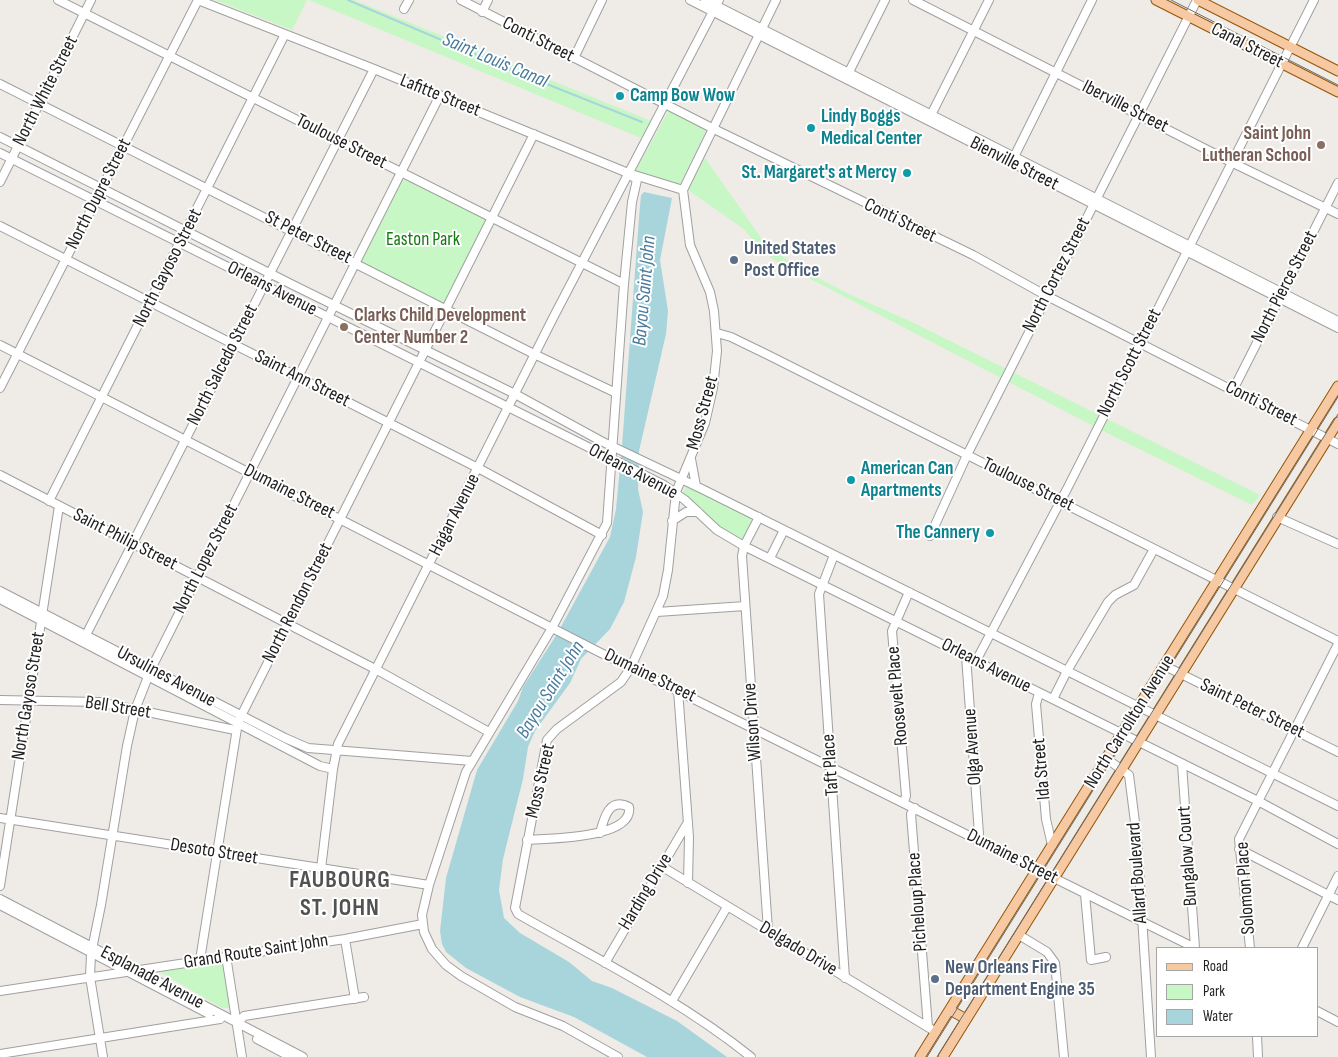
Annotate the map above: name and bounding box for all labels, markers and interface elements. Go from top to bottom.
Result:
street label: Conti Street [498,12,578,68]
street label: Canal Street [1207,18,1287,74]
water label: Saint Louis Canal [439,28,551,94]
street label: North White Street [8,32,84,150]
street label: Lafitte Street [396,70,484,122]
street label: Iberville Street [1078,76,1172,138]
place label: Camp Bow Wow [630,85,735,107]
marker: Camp Bow Wow [614,90,626,102]
place label: Lindy Boggs Medical Center [821,106,922,150]
street label: Toulouse Street [292,109,390,175]
marker: Lindy Boggs Medical Center [805,122,817,134]
place label: Saint John Lutheran School [1202,123,1311,167]
street label: Bienville Street [966,132,1062,196]
street label: North Dupre Street [61,135,137,253]
marker: Saint John Lutheran School [1315,139,1327,151]
place label: St. Margaret's at Mercy [741,162,897,184]
marker: St. Margaret's at Mercy [901,167,913,179]
street label: Conti Street [860,194,940,248]
street label: North Gayoso Street [128,205,208,331]
street label: St Peter Street [261,206,355,270]
street label: North Cortez Street [1018,214,1096,336]
street label: North Pierce Street [1247,227,1323,347]
park label: Easton Park [386,229,460,251]
water label: Bayou Saint John [628,235,662,347]
place label: United States Post Office [744,238,836,282]
marker: United States Post Office [728,254,740,266]
street label: Orleans Avenue [223,257,321,321]
street label: North Salcedo Street [183,300,263,430]
place label: Clarks Child Development Center Number 2 [354,305,526,349]
street label: North Scott Street [1093,305,1167,421]
marker: Clarks Child Development Center Number 2 [338,321,350,333]
street label: Saint Ann Street [251,345,353,413]
street label: Moss Street [682,373,724,453]
street label: Conti Street [1221,376,1301,432]
street label: Orleans Avenue [585,439,681,505]
street label: Toulouse Street [978,453,1078,517]
place label: American Can Apartments [861,458,954,502]
street label: Dumaine Street [240,459,338,525]
street label: Hagan Avenue [425,470,485,560]
marker: American Can Apartments [845,474,857,486]
street label: North Lopez Street [169,500,243,618]
street label: Saint Philip Street [69,504,181,576]
place label: The Cannery [896,522,980,544]
marker: The Cannery [984,527,996,539]
street label: North Rendon Street [258,539,338,667]
street label: North Gayoso Street [8,630,50,762]
street label: Orleans Avenue [937,634,1035,698]
water label: Bayou Saint John [512,637,590,743]
street label: Ursulines Avenue [113,641,219,713]
street label: Dumaine Street [600,644,700,708]
street label: Roosevelt Place [882,645,914,747]
street label: North Carrollton Avenue [1080,651,1180,793]
street label: Saint Peter Street [1196,674,1308,744]
street label: Wilson Drive [739,682,767,762]
street label: Bell Street [83,692,153,724]
street label: Olga Avenue [959,708,987,786]
street label: Taft Place [817,733,845,797]
street label: Ida Street [1028,737,1056,801]
street label: Moss Street [521,742,561,820]
street label: Bungalow Court [1173,805,1203,907]
street label: Allard Boulevard [1123,822,1153,924]
street label: Dumaine Street [963,824,1061,890]
street label: Desoto Street [169,834,259,870]
street label: Solomon Place [1231,841,1261,935]
street label: Harding Drive [614,849,678,935]
street label: Picheloup Place [903,852,933,952]
district label: FAUBOURG ST. JOHN [288,867,392,923]
street label: Delgado Drive [755,917,841,981]
street label: Grand Route Saint John [182,929,330,975]
street label: Esplanade Avenue [96,941,208,1015]
legend [1156,947,1318,1037]
place label: New Orleans Fire Department Engine 35 [945,957,1095,1001]
text: Road [1203,957,1228,976]
marker: New Orleans Fire Department Engine 35 [929,973,941,985]
text: Park [1203,982,1225,1001]
text: Water [1203,1007,1233,1026]

